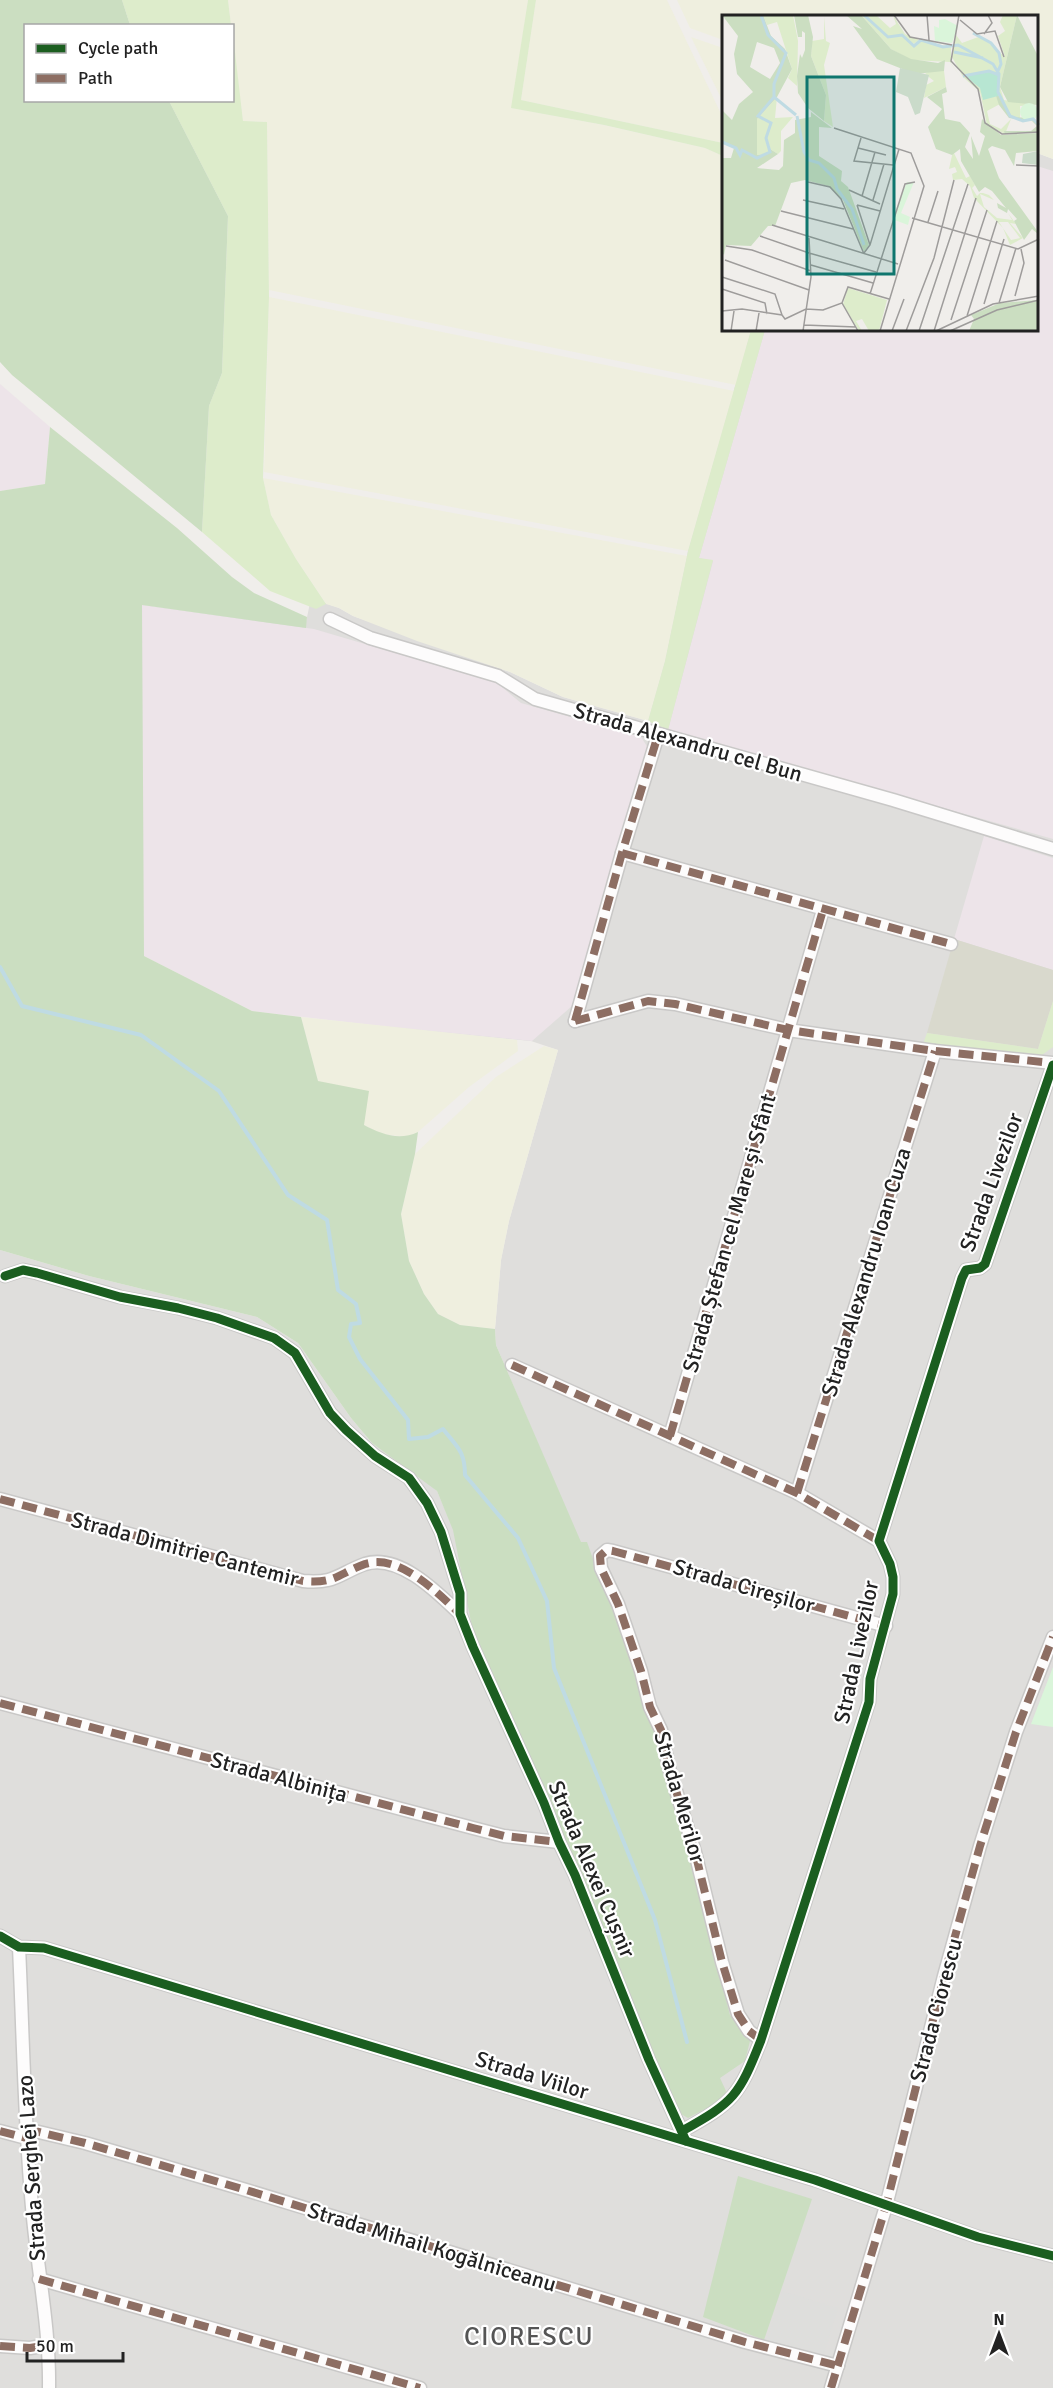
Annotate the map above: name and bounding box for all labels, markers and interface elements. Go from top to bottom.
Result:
inset map [722,15,1038,332]
legend [24,24,234,102]
text: Cycle path [78,37,158,59]
text: Path [78,67,113,89]
street label: Strada Alexandru cel Bun [570,696,806,788]
street label: Strada Ștefan cel Mare și Sfânt [676,1090,782,1375]
street label: Strada Livezilor [953,1109,1029,1255]
street label: Strada Alexandru Ioan Cuza [815,1144,917,1400]
street label: Strada Dimitrie Cantemir [68,1506,302,1592]
street label: Strada Cireșilor [670,1553,818,1619]
street label: Strada Livezilor [828,1578,884,1726]
street label: Strada Merilor [648,1728,712,1866]
street label: Strada Albinița [208,1746,350,1808]
street label: Strada Alexei Cușnir [543,1777,641,1961]
street label: Strada Ciorescu [904,1935,968,2085]
street label: Strada Viilor [472,2045,592,2105]
street label: Strada Serghei Lazo [11,2074,51,2262]
street label: Strada Mihail Kogălniceanu [304,2196,560,2298]
north arrow [969,2304,1029,2364]
text: N [993,2310,1005,2330]
district label: CIORESCU [464,2321,594,2353]
scale bar [27,2325,123,2363]
text: 50 m [36,2335,74,2357]

